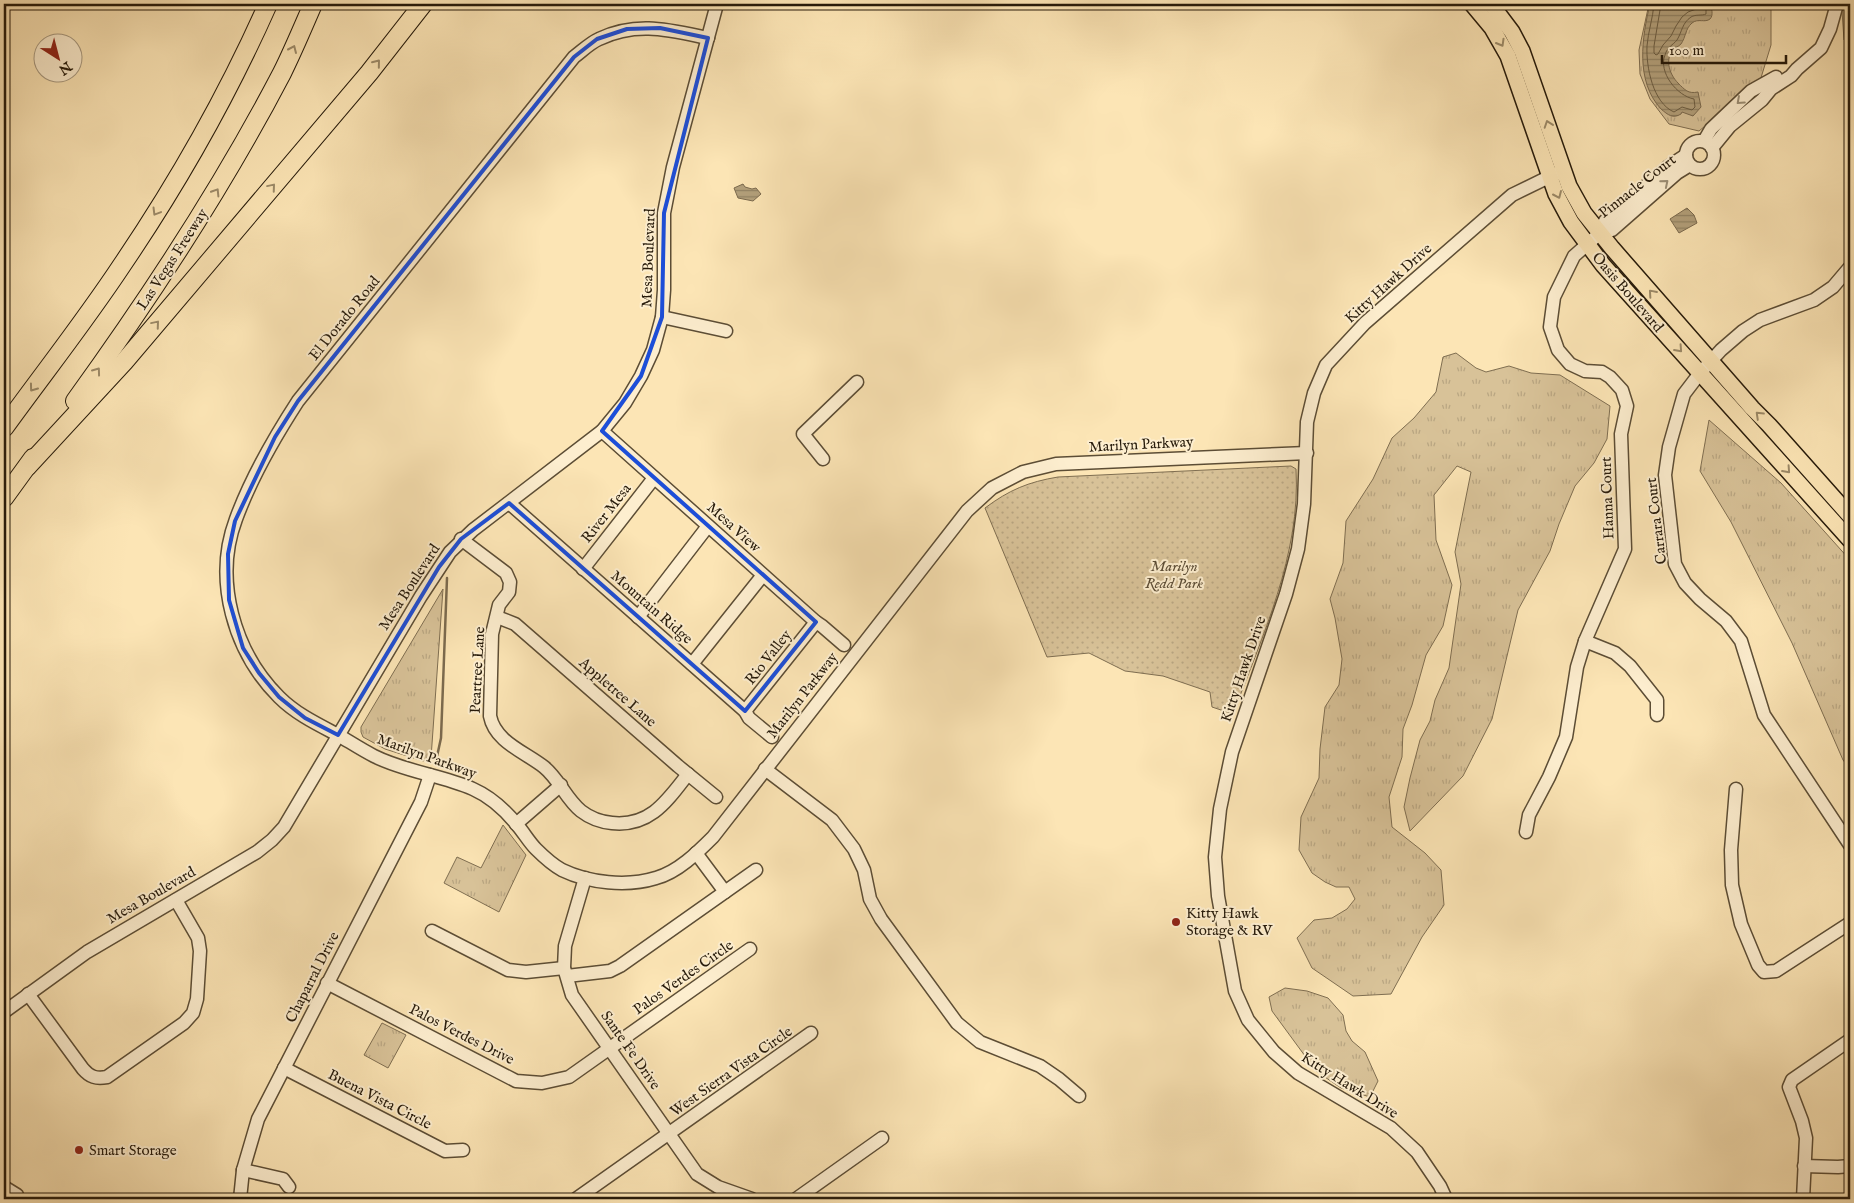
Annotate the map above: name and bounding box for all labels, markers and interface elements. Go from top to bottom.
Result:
north arrow [32,32,82,82]
scale bar [1662,32,1785,64]
one-way arrow [1494,37,1504,46]
text: 100 m [1669,41,1705,60]
one-way arrow [286,45,297,54]
text: N [55,56,76,79]
one-way arrow [372,60,380,69]
one-way arrow [1736,95,1745,104]
one-way arrow [1544,120,1554,129]
street label: Pinnacle Court [1595,150,1680,222]
one-way arrow [1660,179,1669,188]
one-way arrow [267,184,276,193]
one-way arrow [209,188,219,197]
one-way arrow [1551,190,1562,199]
street label: Las Vegas Freeway [133,205,213,313]
one-way arrow [153,207,163,216]
street label: Mesa Boulevard [637,207,660,308]
street label: Kitty Hawk Drive [1341,239,1436,328]
street label: Oasis Boulevard [1588,248,1668,337]
street label: El Dorado Road [305,271,385,364]
one-way arrow [1648,290,1657,299]
one-way arrow [150,321,159,330]
one-way arrow [1673,344,1682,353]
one-way arrow [91,367,100,377]
one-way arrow [30,382,39,392]
one-way arrow [1756,412,1765,421]
street label: Marilyn Parkway [1088,432,1194,457]
street label: Hanna Court [1597,457,1618,539]
one-way arrow [1782,465,1791,474]
street label: Carrara Court [1642,477,1671,565]
street label: River Mesa [577,479,636,547]
street label: Mesa View [703,498,766,557]
street label: Mesa Boulevard [374,540,445,634]
park label: Marilyn Redd Park [1145,557,1203,593]
street label: Mountain Ridge [607,566,697,648]
street label: Kitty Hawk Drive [1216,614,1271,725]
street label: Peartree Lane [466,626,489,714]
street label: Rio Valley [741,626,796,689]
street label: Marilyn Parkway [763,648,842,742]
street label: Appletree Lane [574,653,661,731]
street label: Marilyn Parkway [374,730,480,784]
street label: Mesa Boulevard [104,862,200,928]
place label: Kitty Hawk Storage & RV [1186,904,1273,940]
marker: Kitty Hawk Storage & RV [1170,916,1182,928]
street label: Chaparral Drive [281,928,344,1026]
street label: Palos Verdes Circle [629,936,737,1019]
street label: Palos Verdes Drive [406,1000,518,1069]
street label: Sante Fe Drive [596,1007,665,1093]
street label: West Sierra Vista Circle [666,1022,796,1121]
street label: Kitty Hawk Drive [1298,1048,1402,1123]
street label: Buena Vista Circle [325,1065,435,1134]
place label: Smart Storage [89,1141,177,1160]
marker: Smart Storage [73,1144,85,1156]

